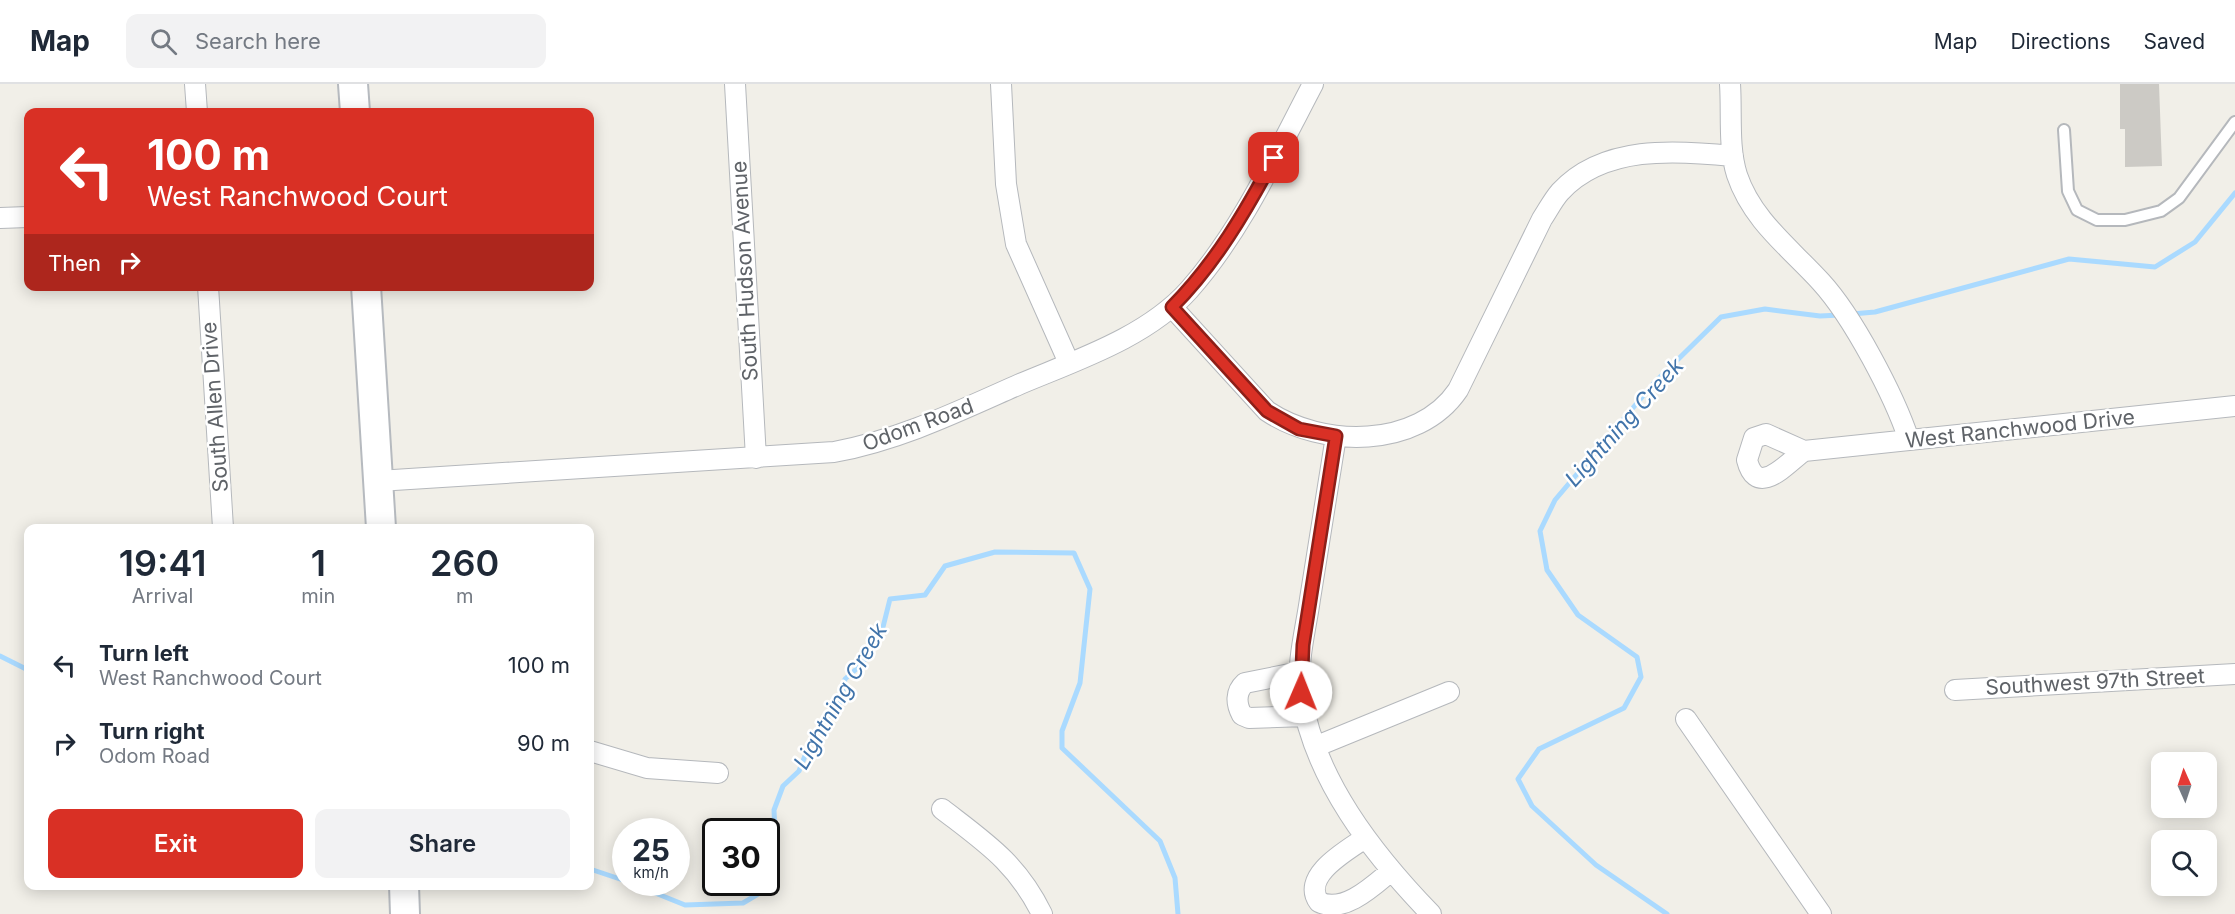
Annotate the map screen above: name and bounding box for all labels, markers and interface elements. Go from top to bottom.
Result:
search box [126,14,546,68]
text: Map [30,24,90,58]
icon: search [147,25,180,58]
text: Search here [195,28,321,54]
text: Map [1934,29,1977,54]
text: Directions [2010,29,2111,54]
text: Saved [2144,29,2205,54]
text: 100 m [147,129,270,180]
icon: left [48,132,126,210]
pin [1248,132,1299,183]
icon: arrive [1257,141,1290,174]
street label: South Hudson Avenue [726,160,763,382]
text: West Ranchwood Court [147,180,448,213]
icon: right [113,246,146,279]
text: Then [48,250,101,276]
street label: South Allen Drive [196,321,233,493]
water label: Lightning Creek [1559,352,1689,492]
street label: Odom Road [859,393,977,456]
street label: West Ranchwood Drive [1904,404,2136,453]
text: 19:41 [119,541,206,585]
text: 1 [311,541,326,585]
text: 260 [430,541,499,585]
text: Arrival [132,584,193,608]
text: min [301,584,335,608]
text: m [456,584,473,608]
water label: Lightning Creek [788,618,893,773]
text: Turn left [99,640,189,666]
icon: left [48,649,81,682]
text: 100 m [508,652,570,678]
position arrow [1269,660,1333,724]
street label: Southwest 97th Street [1985,663,2205,700]
text: West Ranchwood Court [99,666,322,690]
text: Turn right [99,718,205,744]
icon: right [48,727,81,760]
text: 90 m [517,730,570,756]
text: Odom Road [99,744,210,768]
north arrow [2151,752,2217,818]
map controls [2151,752,2217,896]
button: Exit [48,809,303,878]
button: Share [315,809,570,878]
speed limit sign: 30 [702,818,780,896]
button: search [2151,830,2217,896]
text: 25 [632,832,670,868]
text: km/h [633,863,669,882]

